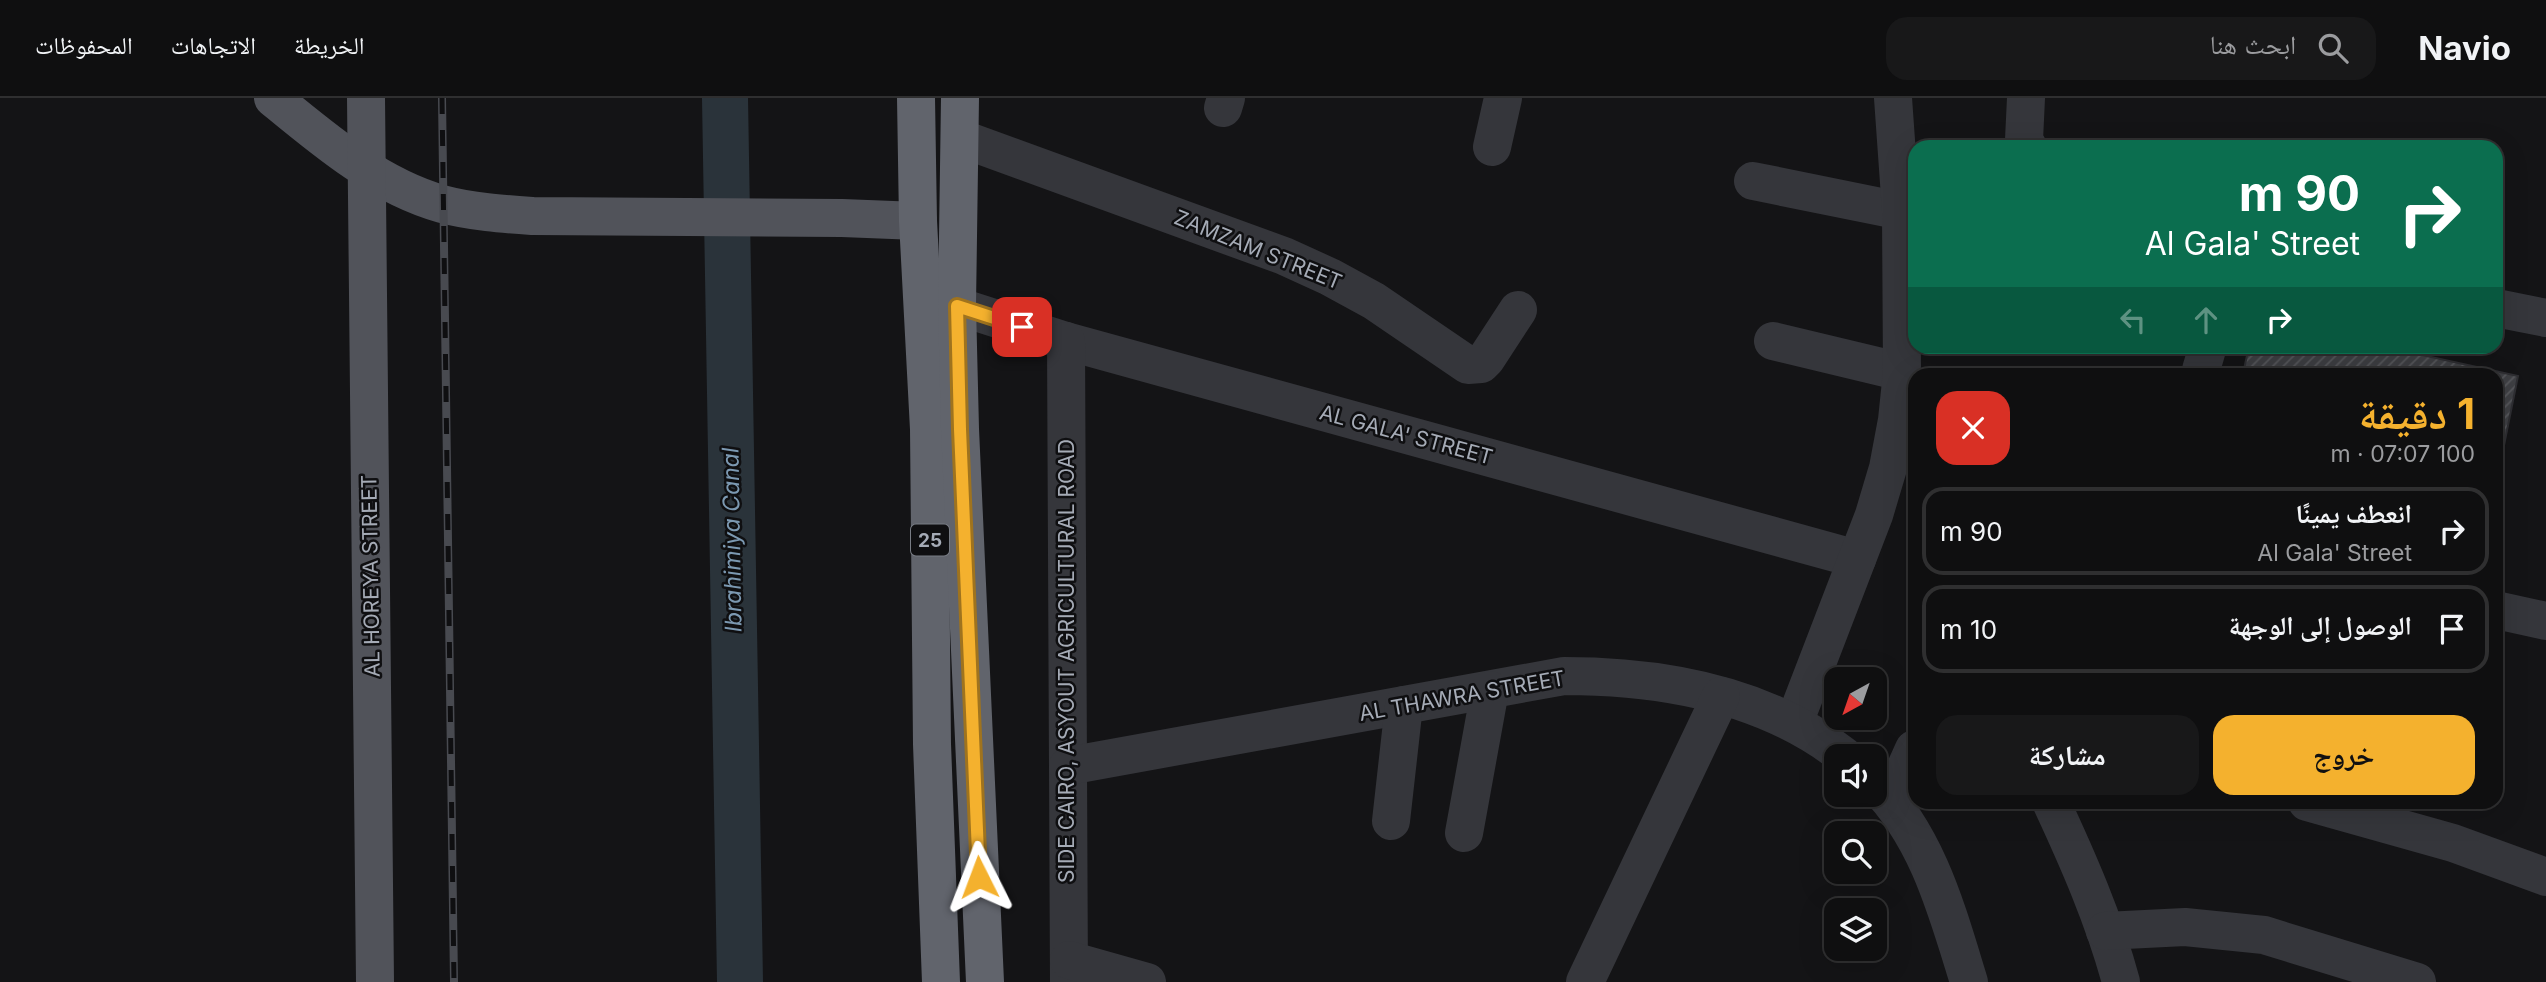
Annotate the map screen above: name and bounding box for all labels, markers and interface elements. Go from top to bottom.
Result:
search box [1886,17,2376,80]
text: Navio [2418,28,2511,68]
text: ابحث هنا [2210,29,2296,60]
icon: search [2314,29,2352,67]
text: المحفوظات [35,31,133,60]
text: الاتجاهات [171,31,256,60]
text: الخريطة [294,31,365,60]
text: 90 m [2239,164,2360,223]
icon: right [2384,168,2475,259]
street label: ZAMZAM STREET [1171,204,1346,295]
text: Al Gala' Street [2145,224,2360,263]
pin [992,297,1052,357]
icon: left [2114,301,2152,339]
icon: ahead [2187,301,2225,339]
icon: right [2260,301,2298,339]
icon: arrive [1003,308,1041,346]
text: 1 دقيقة [2359,388,2475,439]
button: close [1936,391,2010,465]
street label: AL GALA' STREET [1317,399,1495,470]
street label: SIDE CAIRO, ASYOUT AGRICULTURAL ROAD [1054,439,1079,883]
text: 100 m · 07:07 [2330,440,2475,468]
water label: Ibrahimiya Canal [716,447,748,633]
street label: AL HOREYA STREET [356,475,385,677]
text: انعطف يمينًا [2296,498,2412,529]
icon: right [2433,512,2471,550]
text: 90 m [1940,516,2003,547]
road number: 25 [911,524,949,556]
text: Al Gala' Street [2257,539,2412,567]
text: الوصول إلى الوجهة [2229,610,2412,641]
icon: arrive [2433,610,2471,648]
text: 10 m [1940,614,1997,645]
street label: AL THAWRA STREET [1357,665,1567,726]
north arrow [1824,667,1886,730]
map controls [1824,667,1887,961]
button: مشاركة [1936,715,2199,795]
button: خروج [2213,715,2475,795]
button: sound [1824,744,1887,807]
button: search [1824,821,1887,884]
position arrow [942,840,1016,914]
button: layers [1824,898,1887,961]

